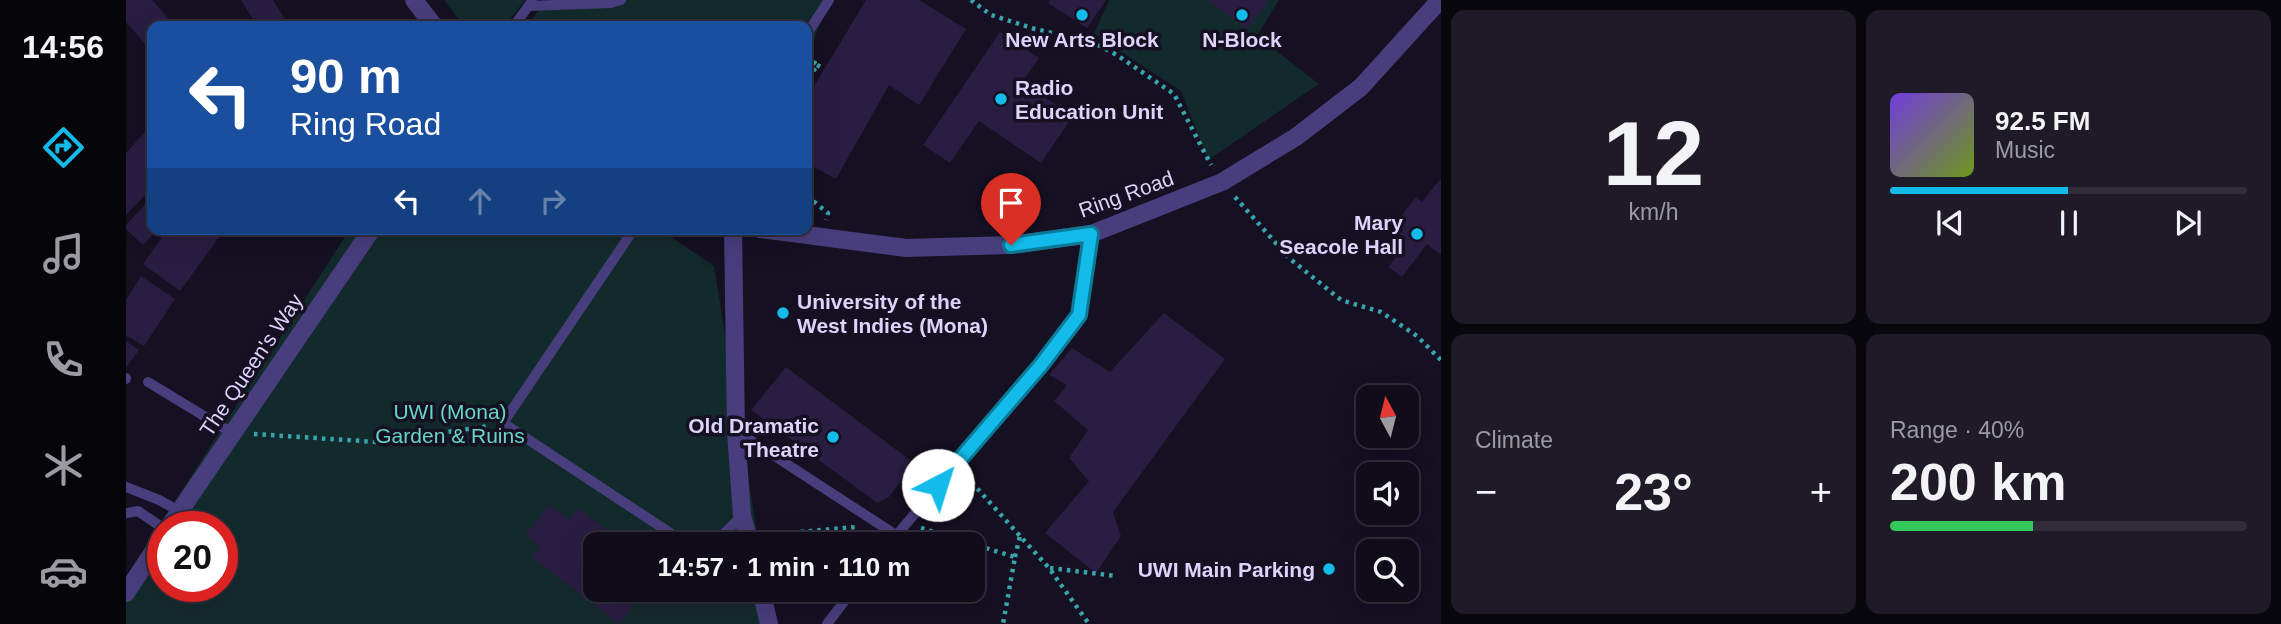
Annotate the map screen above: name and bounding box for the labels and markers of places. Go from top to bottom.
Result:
marker: New Arts Block [1074,7,1090,23]
marker: N-Block [1234,7,1250,23]
place label: New Arts Block [1005,28,1159,51]
place label: N-Block [1202,28,1282,51]
place label: Radio Education Unit [1015,76,1163,123]
marker: Radio Education Unit [993,91,1009,107]
pin [981,173,1041,245]
place label: Mary Seacole Hall [1279,211,1403,258]
marker: Mary Seacole Hall [1409,226,1425,242]
place label: University of the West Indies (Mona) [797,290,988,337]
marker: University of the West Indies (Mona) [775,305,791,321]
place label: Old Dramatic Theatre [688,414,819,461]
marker: Old Dramatic Theatre [825,429,841,445]
place label: UWI Main Parking [1138,558,1315,581]
marker: UWI Main Parking [1321,561,1337,577]

